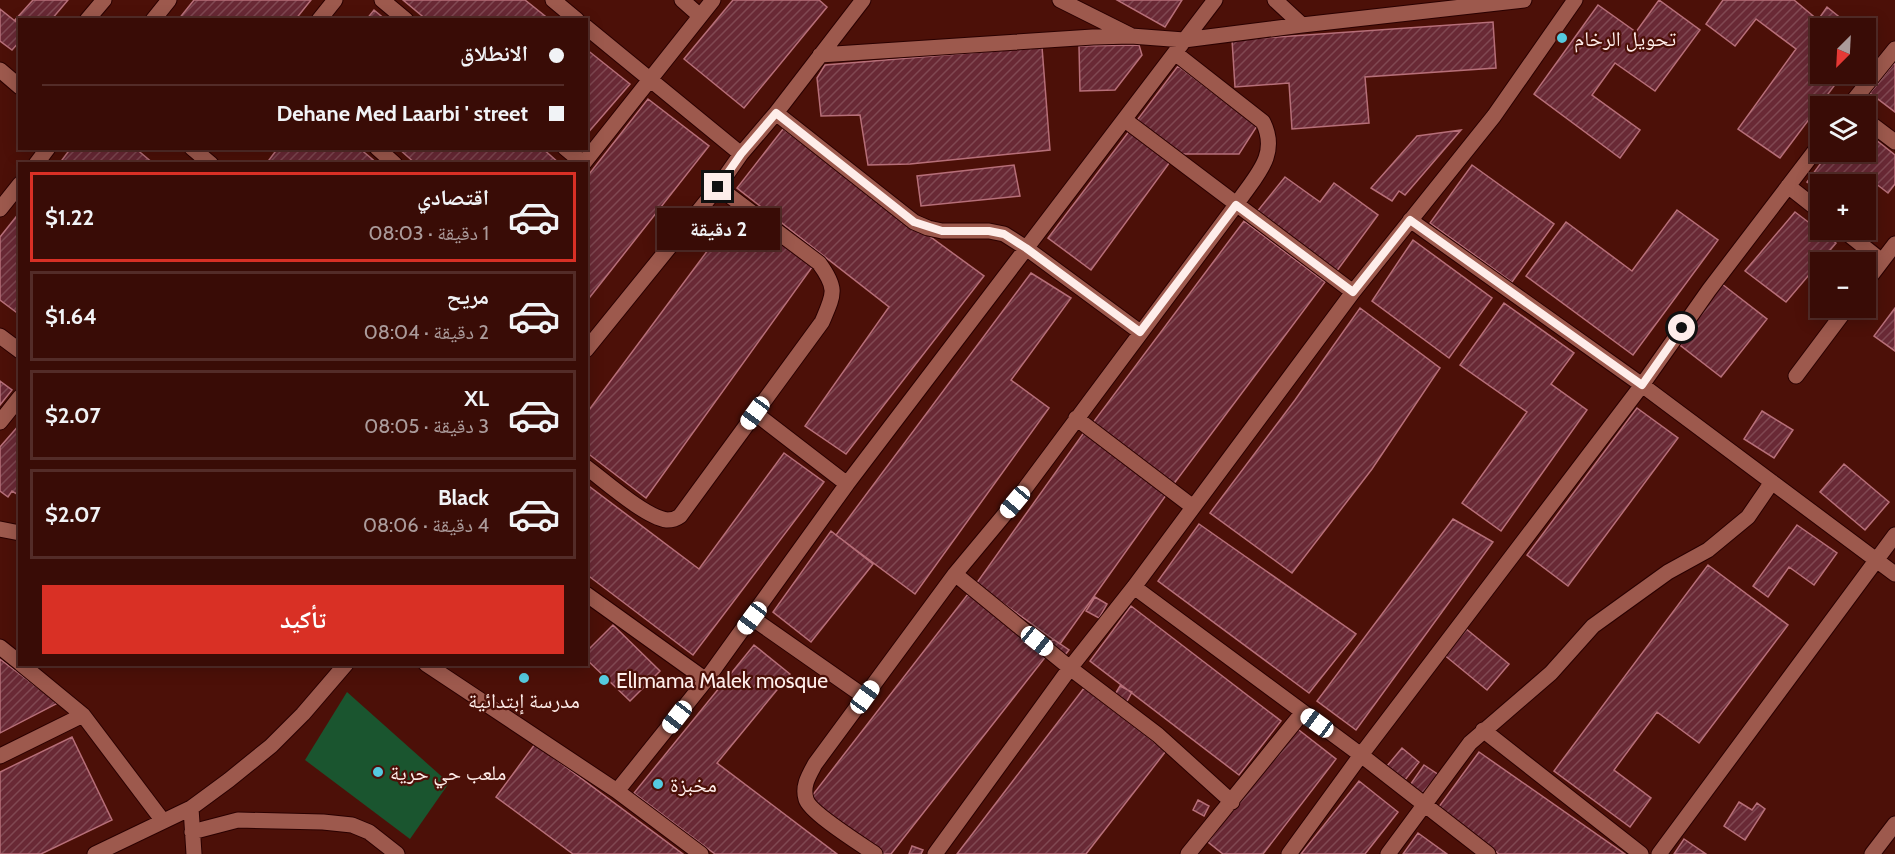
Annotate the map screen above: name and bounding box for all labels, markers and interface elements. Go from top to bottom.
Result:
north arrow [1810,18,1876,84]
map controls [1810,18,1876,318]
place label: تحويل الرخام [1574,26,1676,53]
marker: تحويل الرخام [1555,31,1569,45]
text: الانطلاق [460,40,528,67]
button: layers [1810,96,1876,162]
text: Dehane Med Laarbi ' street [276,100,528,127]
route end [704,173,731,200]
button: + [1810,174,1876,240]
text: اقتصادي [417,184,489,211]
icon: car [507,190,561,244]
text: $1.22 [45,204,94,231]
callout: 2 دقيقة [656,208,780,250]
text: 2 دقيقة [690,217,747,241]
text: 1 دقيقة · 08:03 [369,221,489,245]
button: − [1810,252,1876,318]
text: مريح [446,283,489,310]
icon: car [507,289,561,343]
text: $1.64 [45,303,97,330]
route start [1668,314,1695,341]
text: 2 دقيقة · 08:04 [364,320,489,344]
text: XL [464,385,489,412]
icon: car [507,388,561,442]
car [737,393,773,433]
text: $2.07 [45,402,101,429]
text: 3 دقيقة · 08:05 [364,414,489,438]
car [997,482,1033,522]
text: Black [438,484,489,511]
icon: car [507,487,561,541]
text: $2.07 [45,501,101,528]
text: 4 دقيقة · 08:06 [363,513,489,537]
button: تأكيد [42,585,564,654]
car [734,598,770,638]
car [1017,623,1057,659]
place label: ElImama Malek mosque [616,668,828,693]
marker: مدرسة إبتدائية [517,671,531,685]
marker: ElImama Malek mosque [597,673,611,687]
car [847,677,883,717]
place label: مدرسة إبتدائية [468,688,580,715]
car [659,697,695,737]
car [1297,705,1337,741]
place label: ملعب حي حرية [390,760,506,789]
marker: ملعب حي حرية [371,765,385,779]
place label: مخبزة [670,772,717,797]
marker: مخبزة [651,777,665,791]

